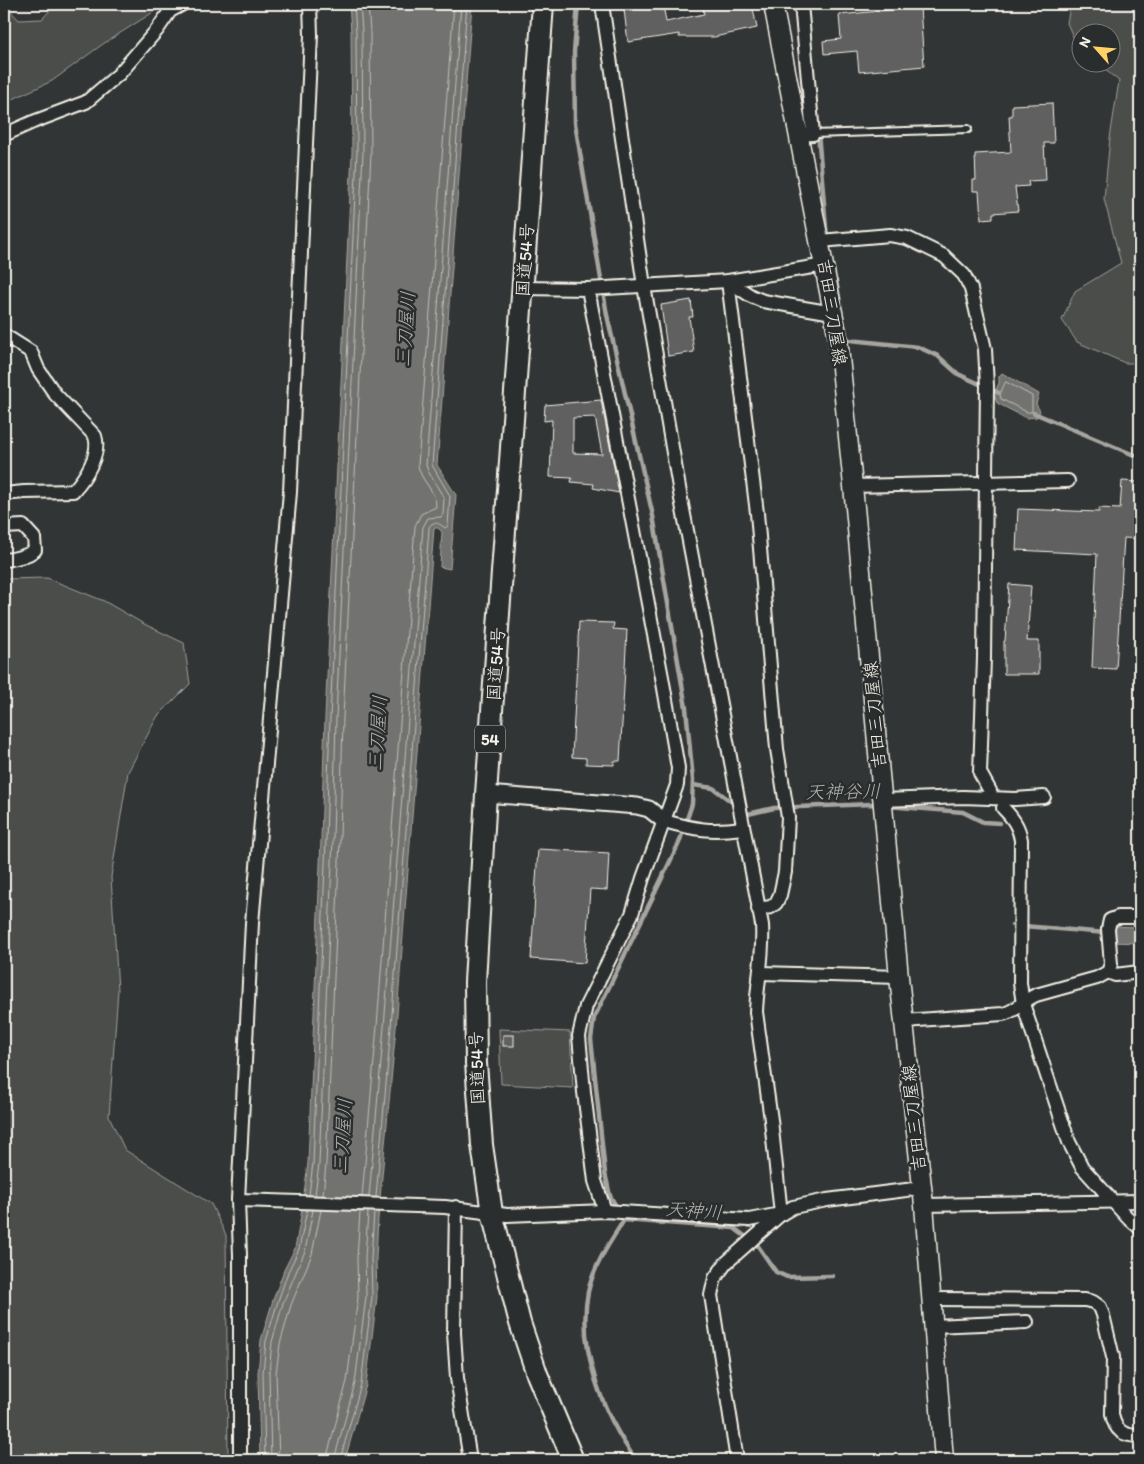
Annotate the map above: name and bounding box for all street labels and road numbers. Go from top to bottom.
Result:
street label: 国道54号 [511,222,539,298]
street label: 吉田三刀屋線 [813,257,851,367]
street label: 国道54号 [482,626,510,702]
street label: 吉田三刀屋線 [859,660,891,770]
road number: 54 [475,726,505,752]
street label: 国道54号 [465,1030,489,1106]
street label: 吉田三刀屋線 [897,1063,931,1173]

